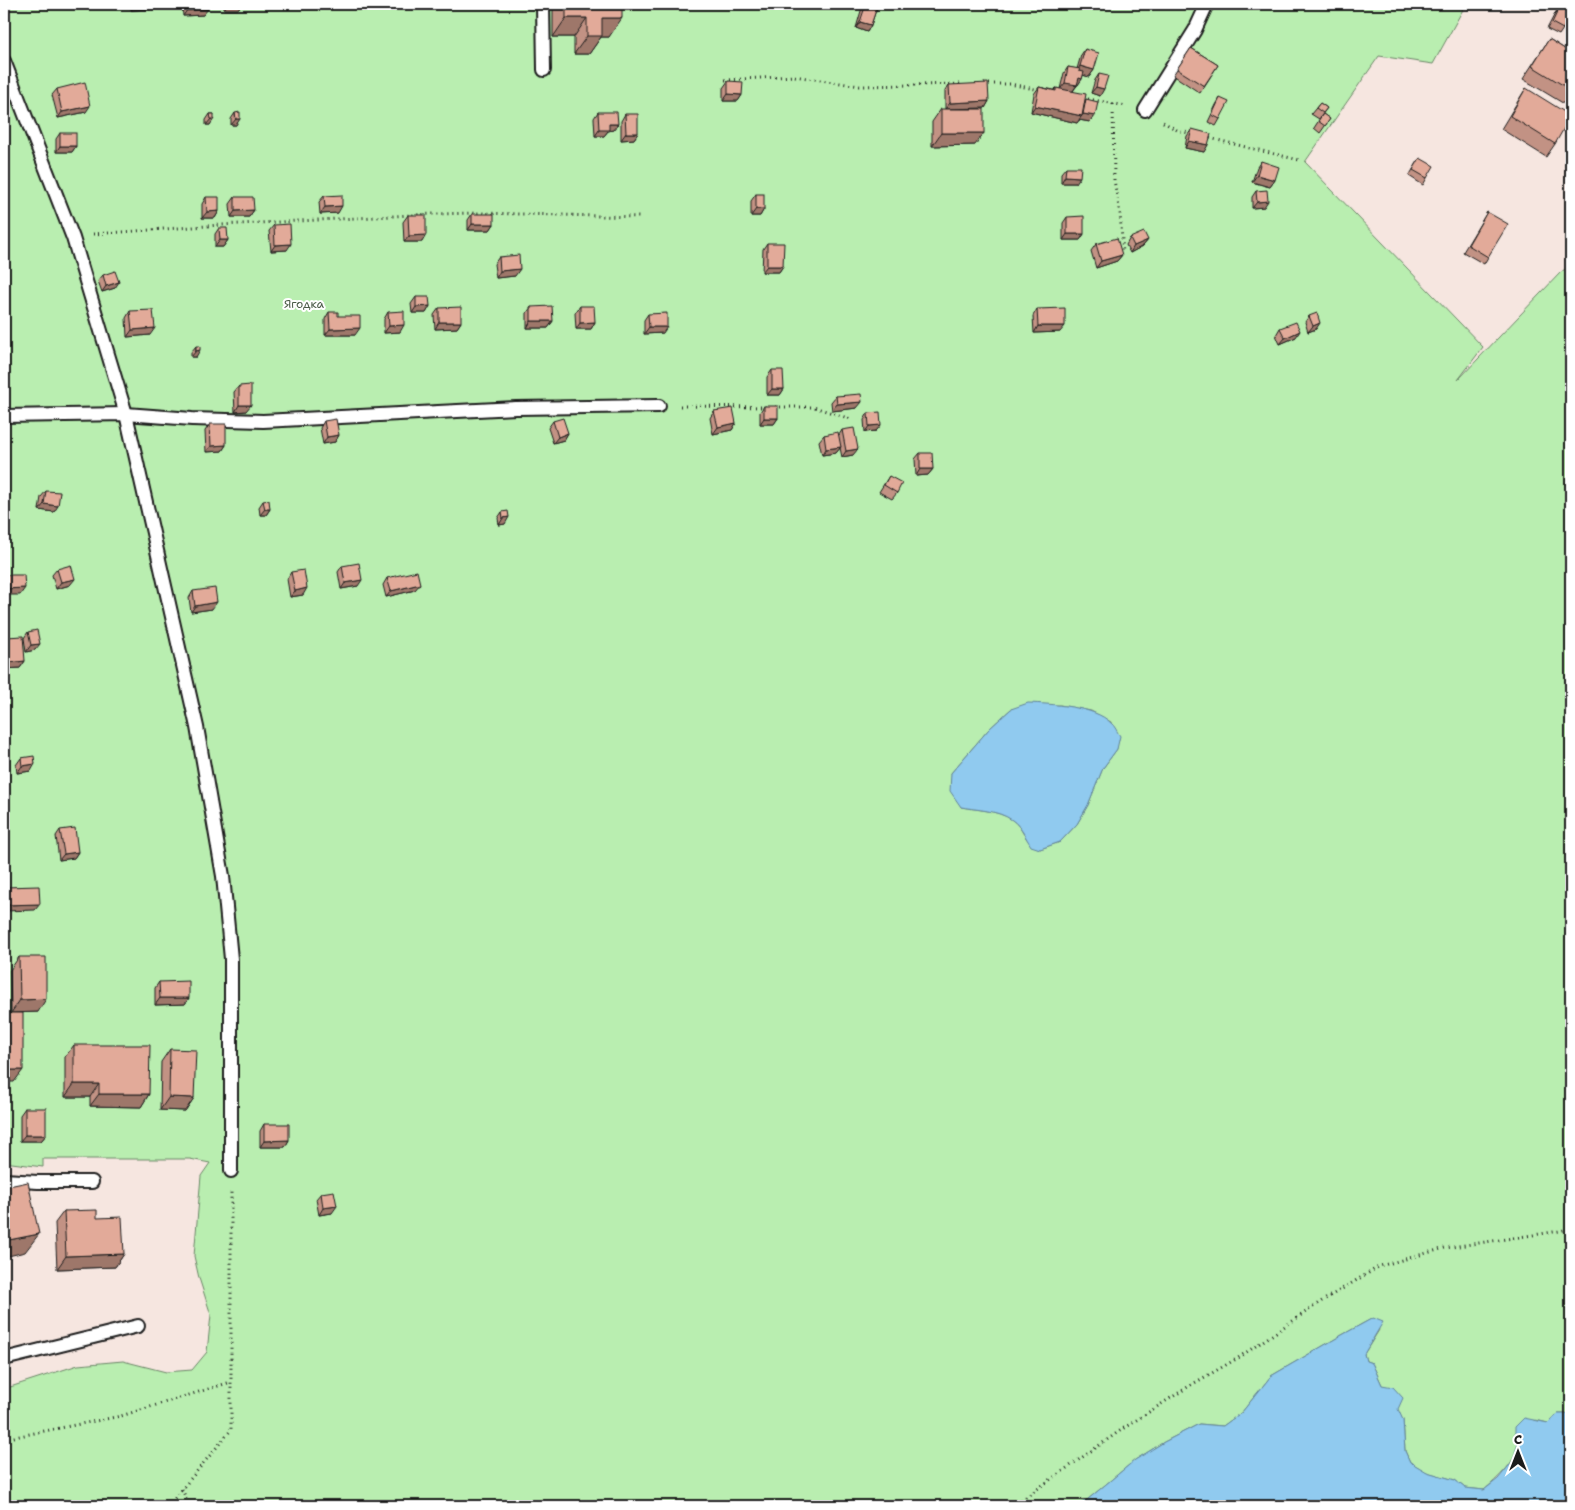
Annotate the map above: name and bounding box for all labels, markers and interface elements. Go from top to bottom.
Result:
park label: Ягодка [284,296,325,312]
north arrow [1492,1428,1542,1478]
text: С [1514,1430,1522,1448]

